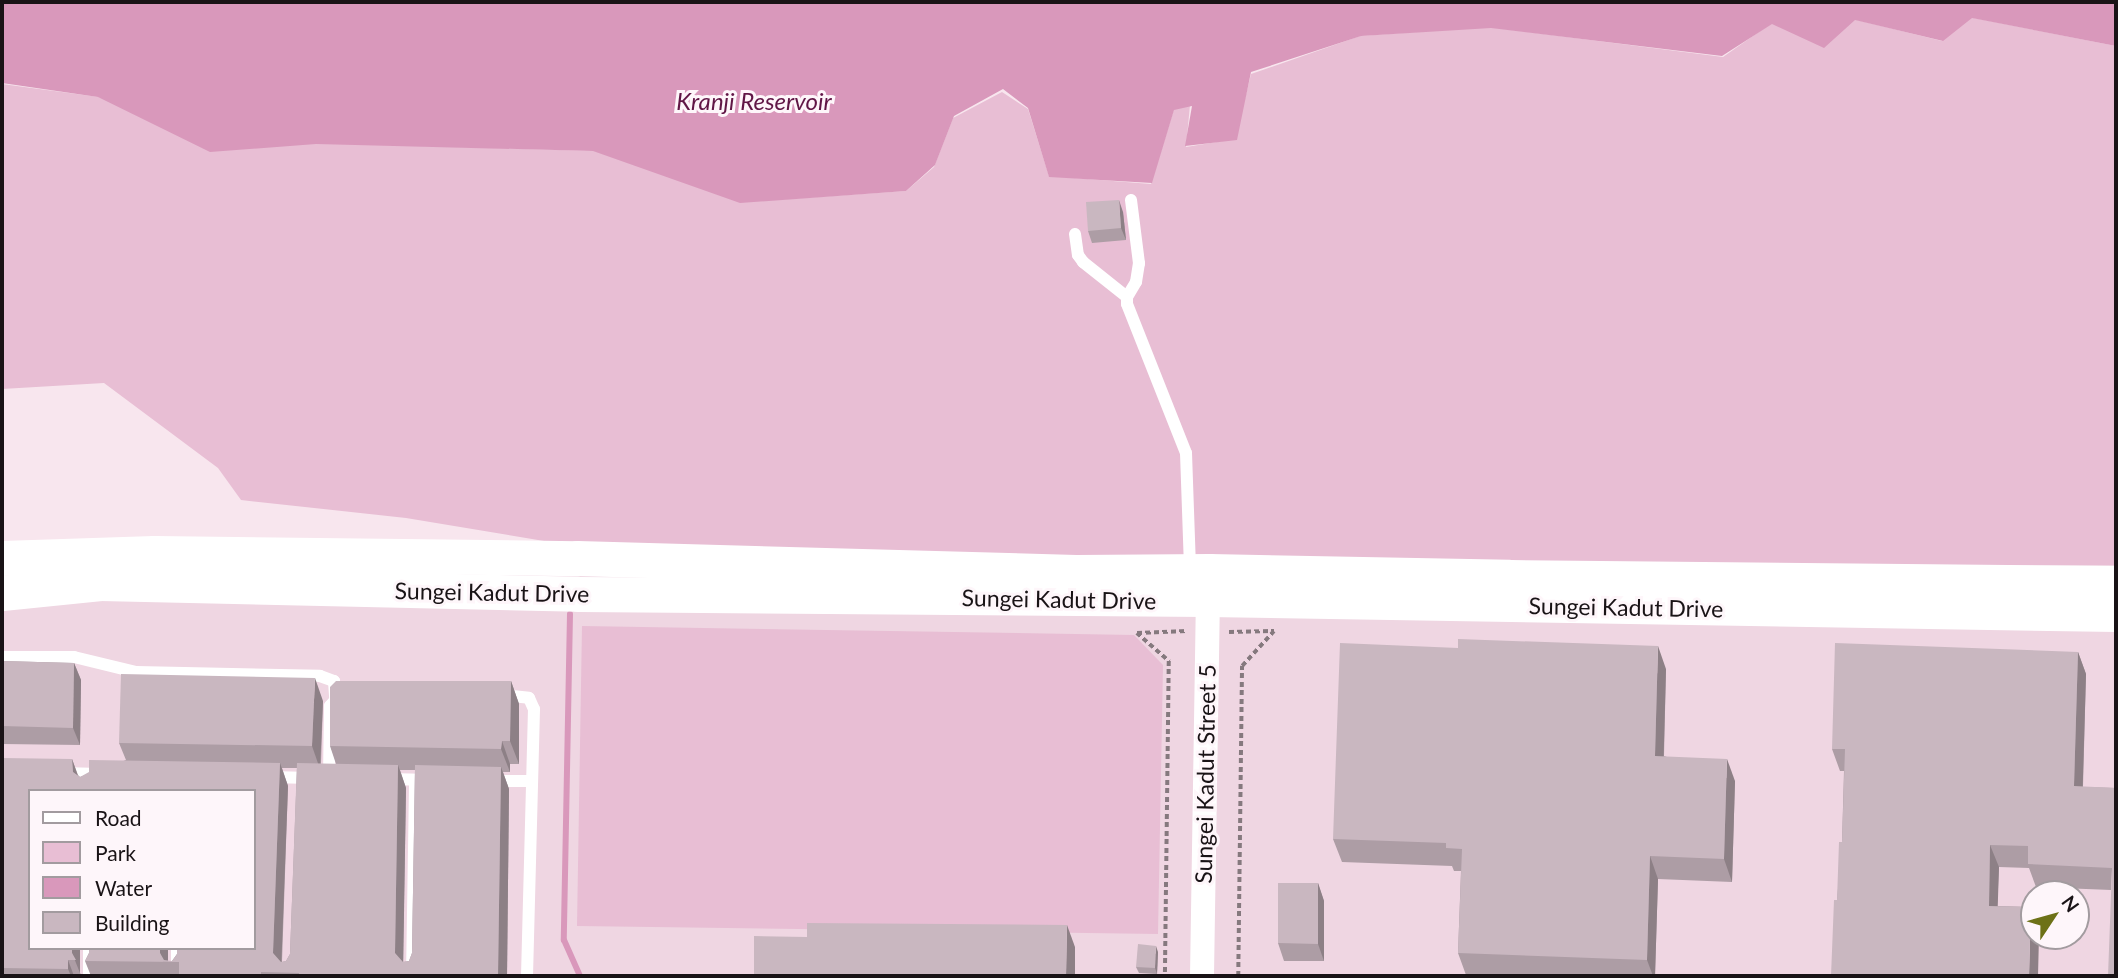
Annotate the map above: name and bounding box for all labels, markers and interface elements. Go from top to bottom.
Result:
water label: Kranji Reservoir [676,87,832,115]
street label: Sungei Kadut Drive [395,577,589,607]
street label: Sungei Kadut Drive [962,584,1156,614]
street label: Sungei Kadut Drive [1529,592,1723,622]
street label: Sungei Kadut Street 5 [1189,664,1221,884]
legend [28,789,256,950]
text: Road [95,805,142,830]
text: Park [95,840,136,865]
text: Water [95,875,152,900]
north arrow [2020,880,2090,950]
text: N [2057,891,2084,916]
text: Building [95,910,170,935]

